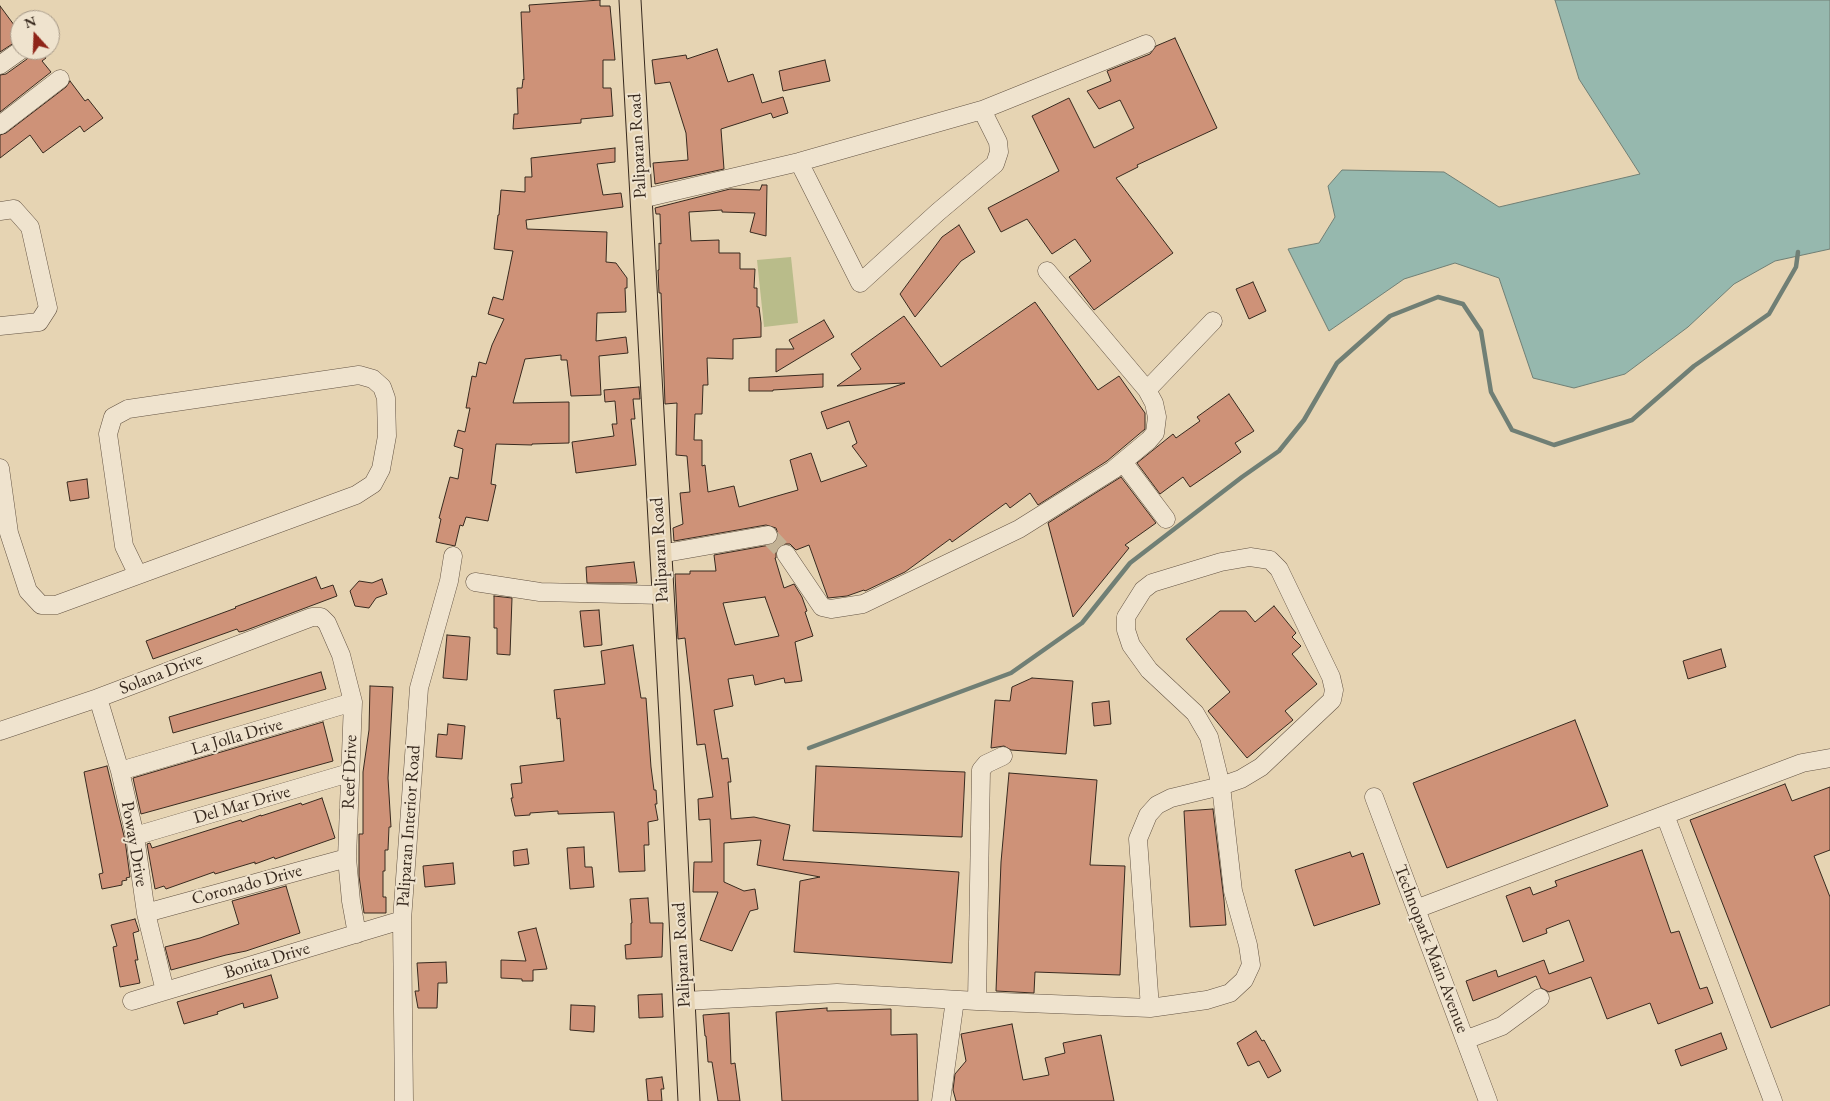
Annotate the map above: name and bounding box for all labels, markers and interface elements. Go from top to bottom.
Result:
north arrow [10,10,60,60]
text: N [22,11,39,32]
street label: Paliparan Road [624,93,652,199]
street label: Paliparan Road [646,497,674,603]
street label: Solana Drive [116,648,206,700]
street label: La Jolla Drive [189,714,285,760]
street label: Reef Drive [338,734,362,810]
street label: Paliparan Interior Road [393,744,425,908]
street label: Del Mar Drive [191,781,293,829]
street label: Poway Drive [116,799,152,889]
street label: Coronado Drive [189,860,305,910]
street label: Technopark Main Avenue [1389,862,1473,1036]
street label: Paliparan Road [668,902,696,1008]
street label: Bonita Drive [222,938,312,984]

